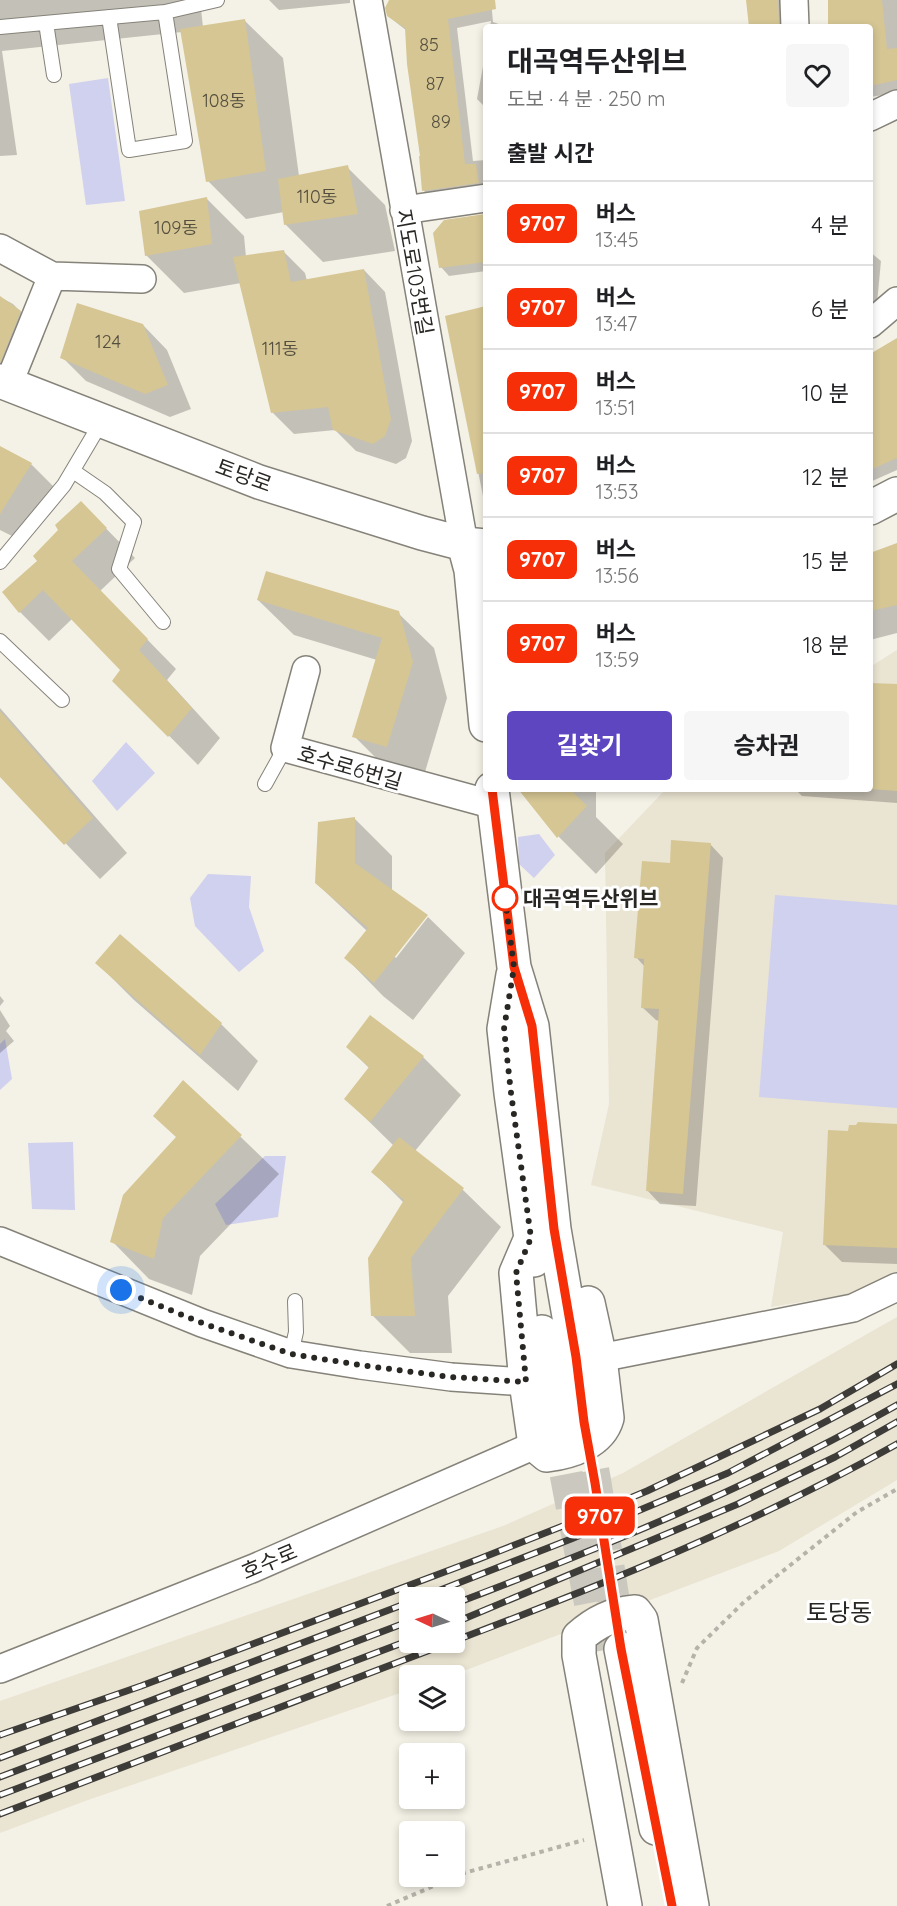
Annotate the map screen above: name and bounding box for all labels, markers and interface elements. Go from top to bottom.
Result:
house number: 85 [419,33,439,56]
text: 대곡역두산위브 [507,43,687,78]
button: heart [786,44,849,107]
house number: 87 [426,72,444,95]
text: 도보 · 4 분 · 250 m [507,86,665,111]
house number: 108동 [202,89,246,112]
house number: 89 [431,110,451,133]
text: 출발 시간 [507,139,594,167]
house number: 110동 [297,185,337,208]
text: 버스 [595,199,636,227]
street label: 지도로103번길 [391,207,439,337]
text: 9707 [519,210,565,236]
text: 4 분 [811,211,849,239]
house number: 109동 [154,216,198,239]
text: 13:45 [595,227,639,252]
text: 버스 [595,283,636,311]
text: 9707 [519,294,565,320]
text: 6 분 [811,295,849,323]
text: 13:47 [595,311,637,336]
house number: 124 [95,330,121,353]
house number: 111동 [262,337,298,360]
text: 버스 [595,367,636,395]
text: 9707 [519,378,565,404]
text: 10 분 [802,379,849,407]
text: 13:51 [595,395,635,420]
text: 버스 [595,451,636,479]
street label: 토당로 [212,453,276,497]
text: 9707 [519,462,565,488]
text: 12 분 [802,463,849,491]
text: 13:53 [595,479,638,504]
text: 버스 [595,535,636,563]
text: 9707 [519,546,565,572]
text: 15 분 [803,547,849,575]
text: 13:56 [595,563,639,588]
text: 버스 [595,619,636,647]
text: 9707 [519,630,565,656]
text: 18 분 [803,631,849,659]
text: 13:59 [595,647,639,672]
button: 길찾기 [507,711,672,780]
button: 승차권 [684,711,849,780]
street label: 호수로6번길 [295,740,405,794]
marker: 대곡역두산위브 [492,885,518,911]
place label: 대곡역두산위브 [523,885,658,911]
your location [106,1275,136,1305]
line badge: 9707 [558,1496,642,1536]
text: 9707 [577,1503,623,1529]
street label: 호수로 [237,1538,301,1584]
north arrow [399,1587,465,1653]
map controls [399,1587,465,1887]
district label: 토당동 [806,1597,872,1627]
button: layers [399,1665,465,1731]
button: + [399,1743,465,1809]
button: − [399,1821,465,1887]

